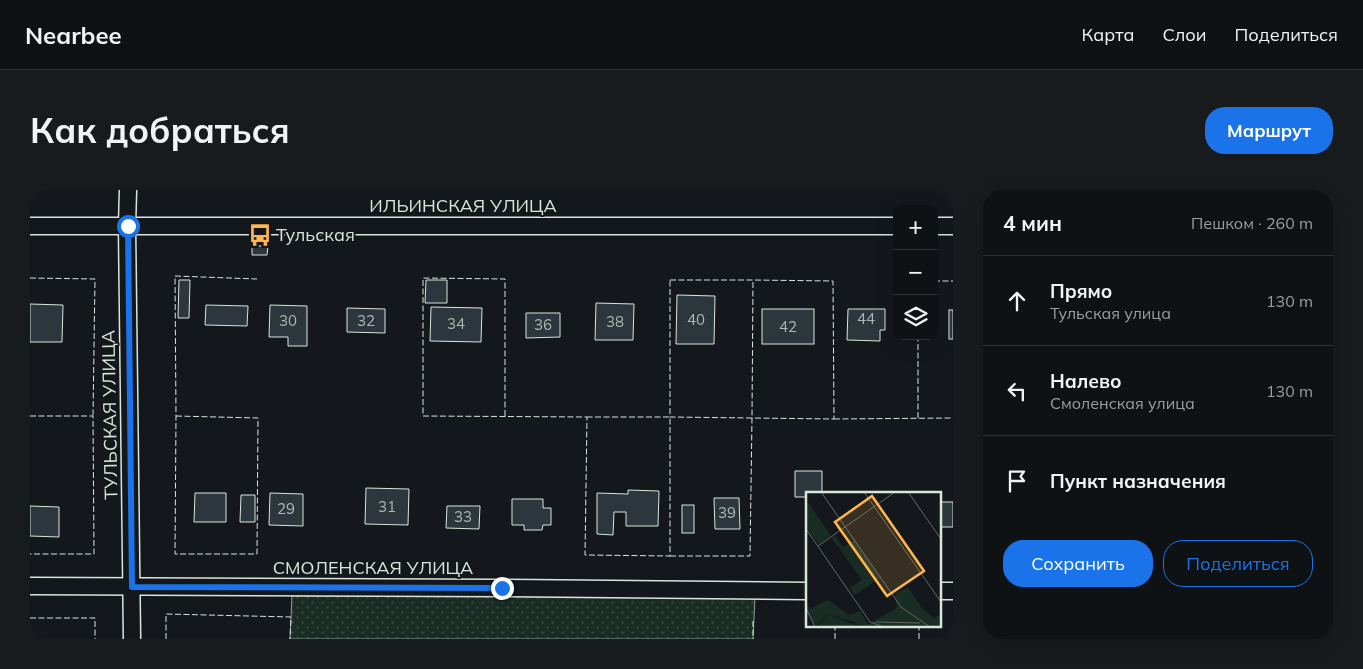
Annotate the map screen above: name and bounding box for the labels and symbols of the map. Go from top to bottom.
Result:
street label: ИЛЬИНСКАЯ УЛИЦА [369,194,557,217]
route start [117,215,140,238]
bus stop icon: Тульская [247,222,273,248]
place label: Тульская [276,223,355,246]
house number: 44 [857,309,875,328]
house number: 40 [687,310,705,329]
house number: 30 [279,311,297,330]
house number: 32 [357,311,375,330]
house number: 38 [606,312,624,331]
house number: 34 [447,314,465,333]
house number: 36 [534,315,552,334]
house number: 42 [779,317,797,336]
street label: ТУЛЬСКАЯ УЛИЦА [97,330,122,500]
inset map [806,492,941,627]
house number: 31 [378,497,396,516]
house number: 29 [277,499,295,518]
house number: 39 [718,503,736,522]
house number: 33 [454,507,472,526]
street label: СМОЛЕНСКАЯ УЛИЦА [273,556,473,579]
route end [491,577,514,600]

